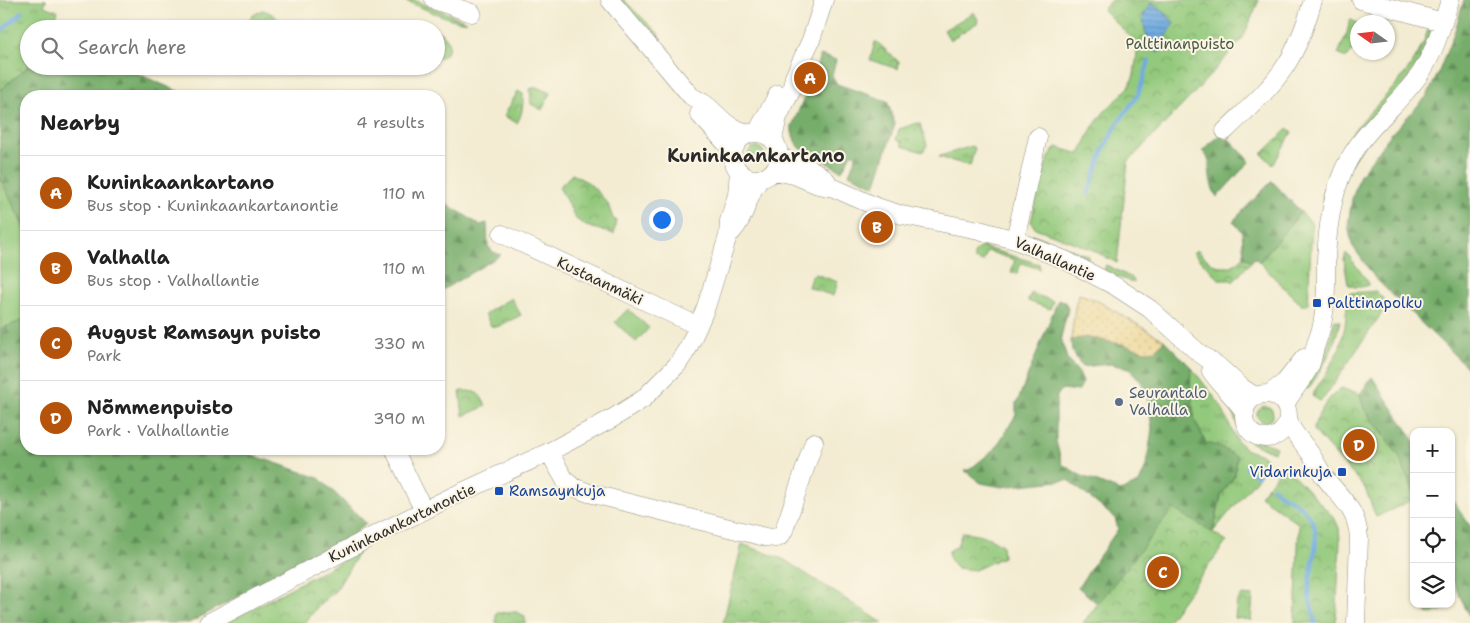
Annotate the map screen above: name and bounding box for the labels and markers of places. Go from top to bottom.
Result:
pin: A [794,59,826,97]
pin: B [861,208,893,246]
place label: Palttinapolku [1327,293,1422,313]
marker: Palttinapolku [1311,297,1323,309]
place label: Seurantalo Valhalla [1129,383,1207,420]
marker: Seurantalo Valhalla [1113,396,1125,408]
pin: D [1343,426,1375,464]
place label: Vidarinkuja [1249,462,1333,482]
marker: Vidarinkuja [1336,466,1348,478]
place label: Ramsaynkuja [509,481,606,501]
marker: Ramsaynkuja [493,485,505,497]
pin: C [1147,553,1179,591]

